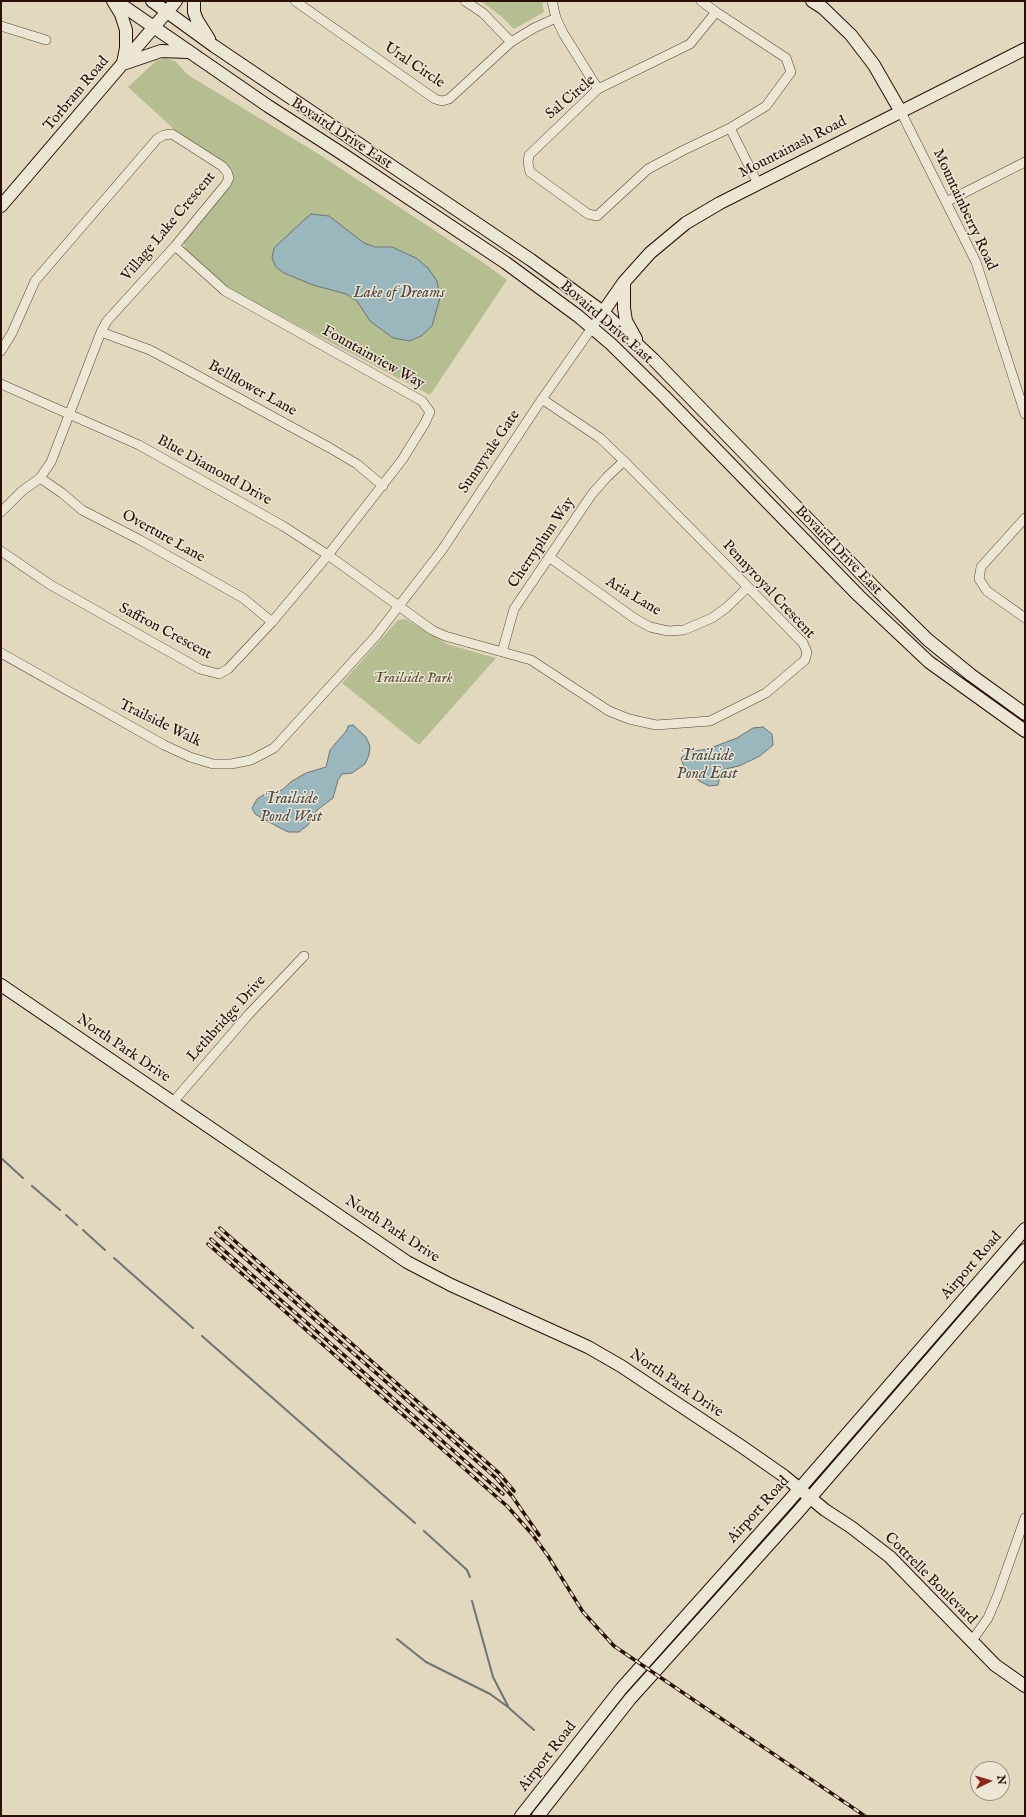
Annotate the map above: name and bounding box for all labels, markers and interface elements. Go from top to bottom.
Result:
street label: Ural Circle [380,39,448,93]
street label: Torbram Road [41,53,113,135]
street label: Sal Circle [543,72,599,124]
street label: Bovaird Drive East [287,95,395,173]
street label: Mountainash Road [736,113,850,183]
street label: Mountainberry Road [928,146,1000,274]
street label: Village Lake Crescent [118,169,220,285]
street label: Bovaird Drive East [556,278,656,368]
water label: Lake of Dreams [353,284,445,304]
street label: Fountainview Way [319,322,427,394]
street label: Bellflower Lane [205,357,299,421]
street label: Sunnyvale Gate [456,407,524,497]
street label: Blue Diamond Drive [154,432,274,510]
street label: Cherryplum Way [505,494,579,592]
street label: Bovaird Drive East [791,503,885,599]
street label: Overture Lane [118,507,208,567]
street label: Pennyroyal Crescent [718,537,818,643]
street label: Aria Lane [602,573,664,621]
street label: Saffron Crescent [115,600,215,664]
park label: Trailside Park [373,670,453,688]
street label: Trailside Walk [116,696,204,752]
water label: Trailside Pond East [677,747,737,785]
water label: Trailside Pond West [260,790,322,828]
street label: Lethbridge Drive [184,972,270,1066]
street label: North Park Drive [73,1011,173,1087]
street label: North Park Drive [341,1193,443,1267]
street label: Airport Road [938,1229,1006,1303]
street label: North Park Drive [626,1346,726,1422]
street label: Airport Road [724,1473,794,1547]
street label: Cottrelle Boulevard [880,1529,980,1629]
street label: Airport Road [515,1718,581,1796]
north arrow [970,1761,1010,1801]
text: N [994,1775,1008,1785]

